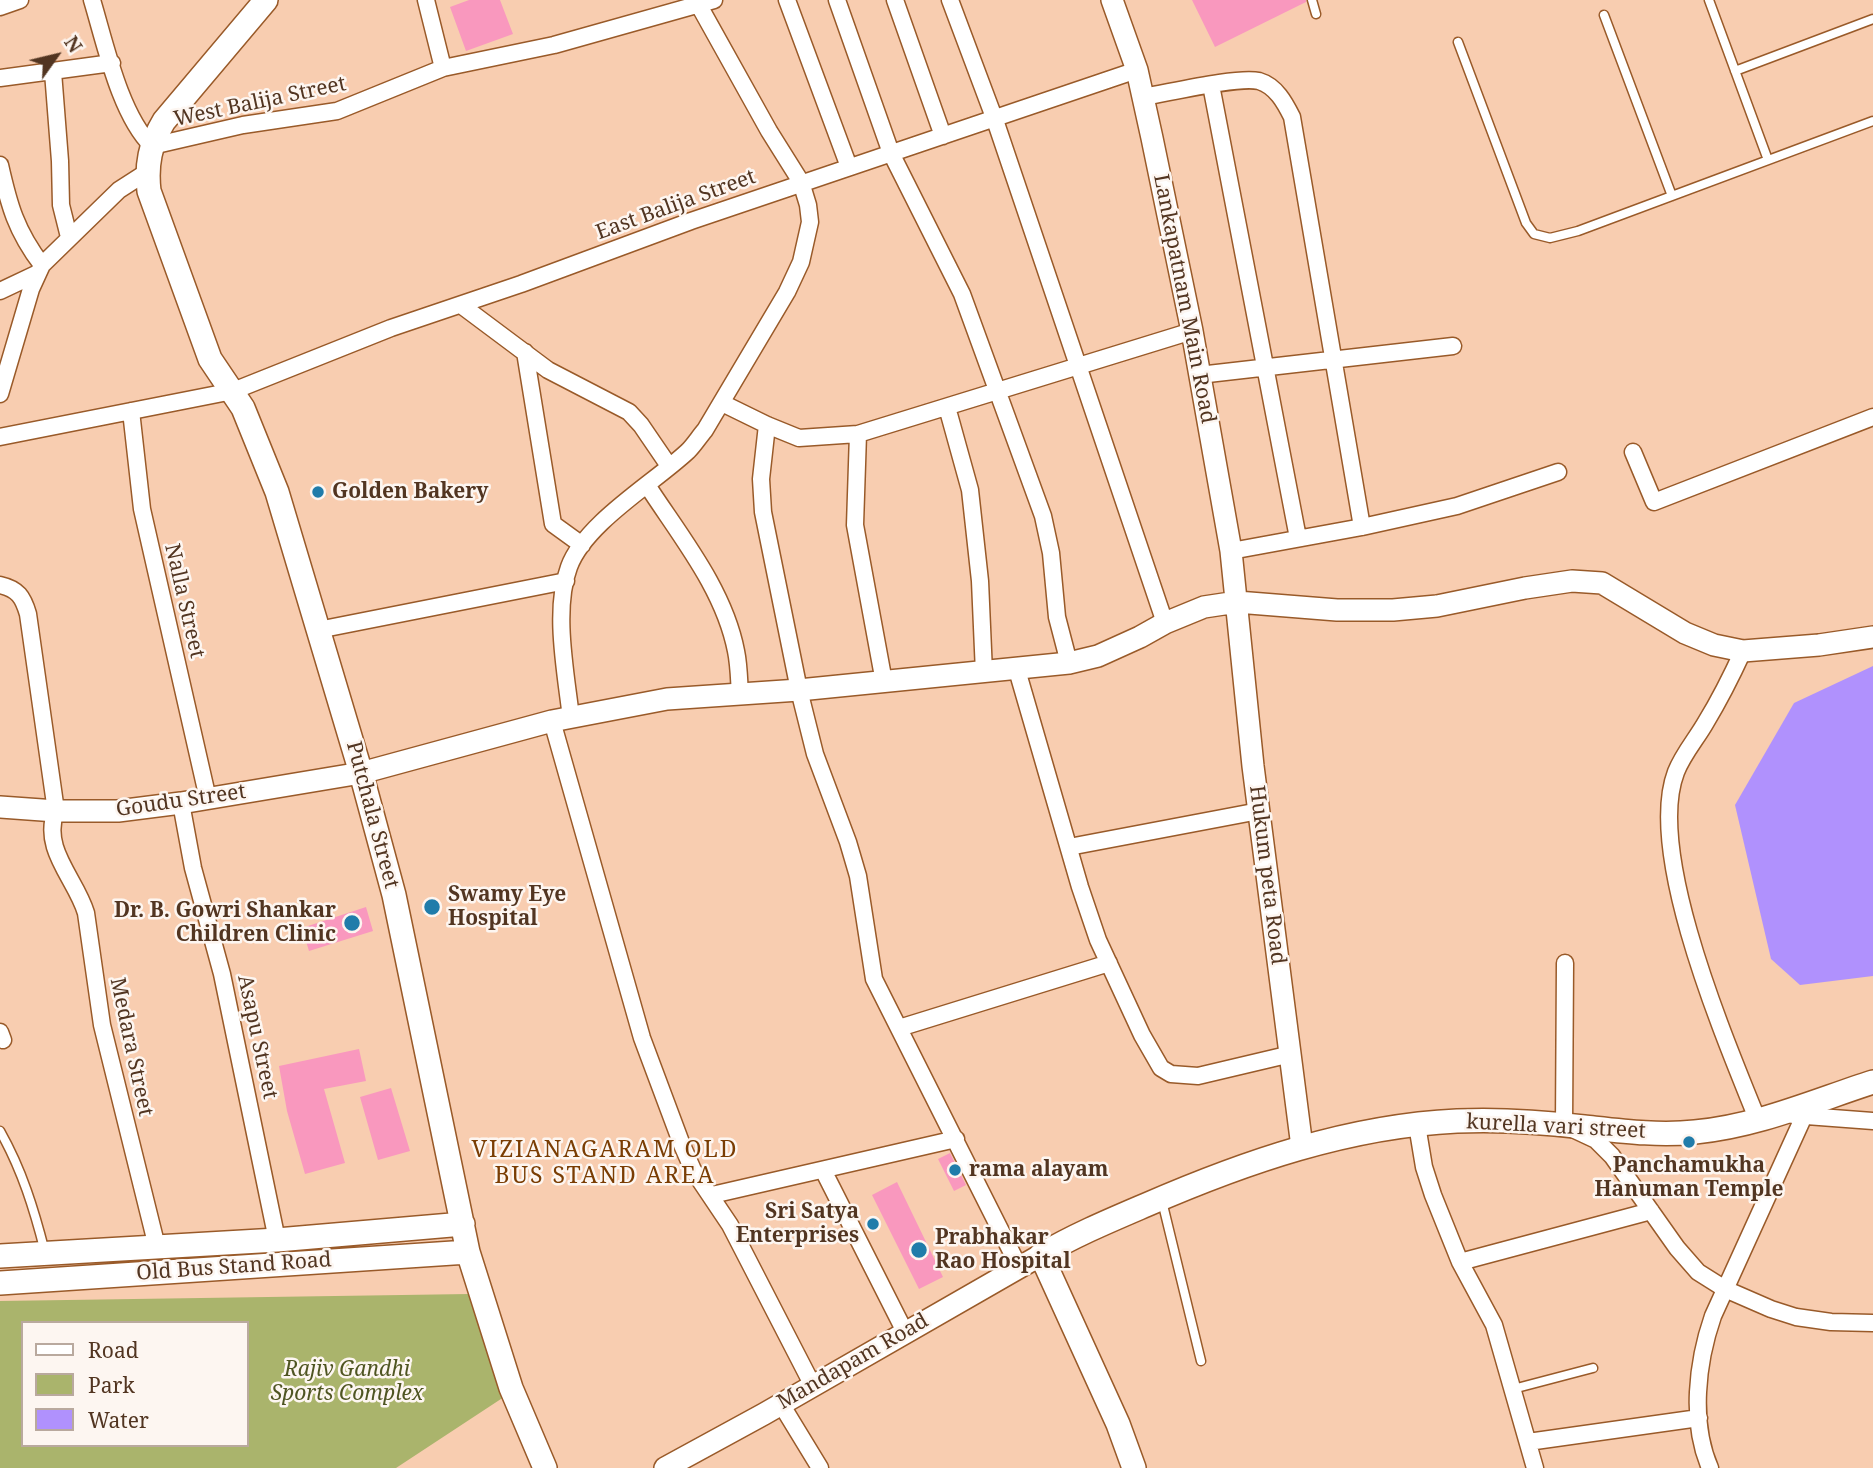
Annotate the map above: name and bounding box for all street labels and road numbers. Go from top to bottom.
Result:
street label: West Balija Street [172,71,348,133]
street label: East Balija Street [593,164,759,246]
street label: Lankapatnam Main Road [1147,172,1221,426]
street label: Nalla Street [159,541,209,661]
street label: Putchala Street [340,739,404,891]
street label: Goudu Street [115,779,247,823]
street label: Hukum peta Road [1244,784,1290,966]
street label: Asapu Street [232,973,282,1101]
street label: Medara Street [104,975,158,1119]
street label: kurella vari street [1466,1110,1646,1144]
street label: Old Bus Stand Road [136,1248,332,1286]
street label: Mandapam Road [773,1308,933,1416]

